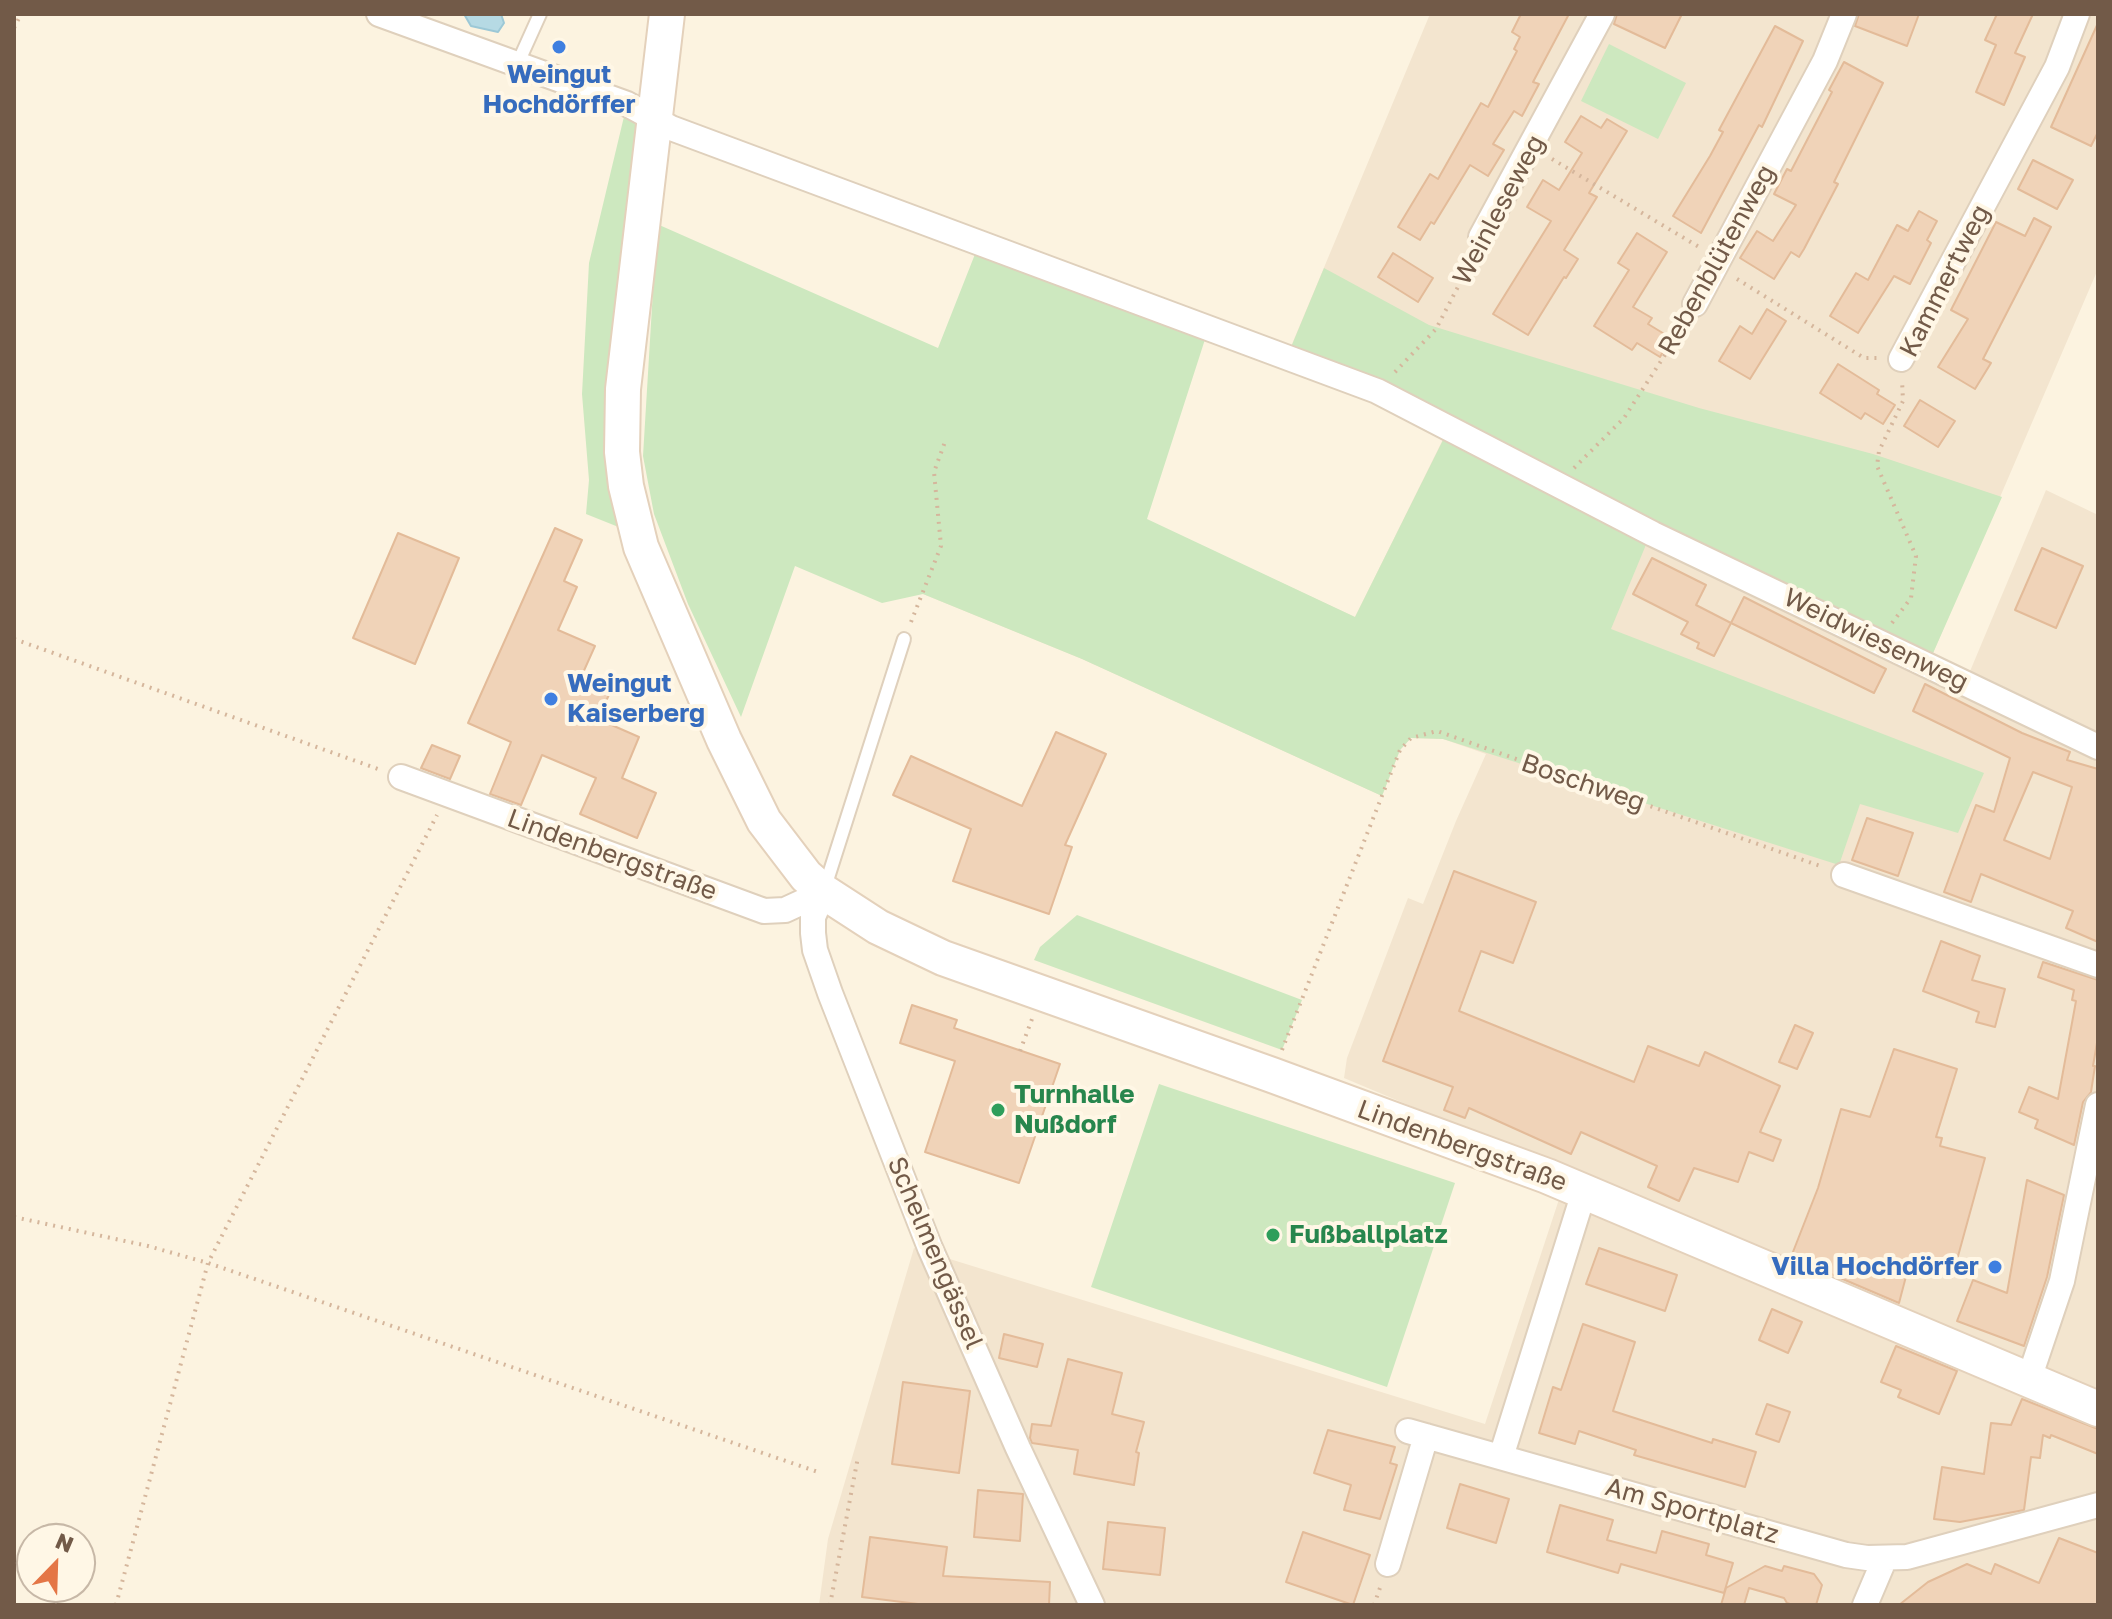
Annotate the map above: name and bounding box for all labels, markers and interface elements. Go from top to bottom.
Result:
marker: Weingut Hochdörffer [550,38,568,56]
place label: Weingut Hochdörffer [482,59,636,120]
street label: Weinleseweg [1446,130,1552,290]
street label: Rebenblütenweg [1652,159,1782,361]
street label: Kammertweg [1893,200,1997,362]
street label: Weidwiesenweg [1779,582,1973,698]
place label: Weingut Kaiserberg [567,668,705,730]
marker: Weingut Kaiserberg [542,690,560,708]
street label: Boschweg [1517,747,1649,819]
street label: Lindenbergstraße [503,803,721,907]
place label: Turnhalle Nußdorf [1014,1079,1135,1140]
street label: Lindenbergstraße [1353,1094,1571,1198]
marker: Turnhalle Nußdorf [989,1101,1007,1119]
street label: Schelmengässel [880,1152,990,1354]
place label: Fußballplatz [1289,1219,1448,1251]
marker: Fußballplatz [1264,1226,1282,1244]
place label: Villa Hochdörfer [1771,1251,1979,1283]
marker: Villa Hochdörfer [1986,1258,2004,1276]
street label: Am Sportplatz [1602,1471,1782,1551]
north arrow [16,1523,96,1603]
text: N [52,1527,78,1558]

